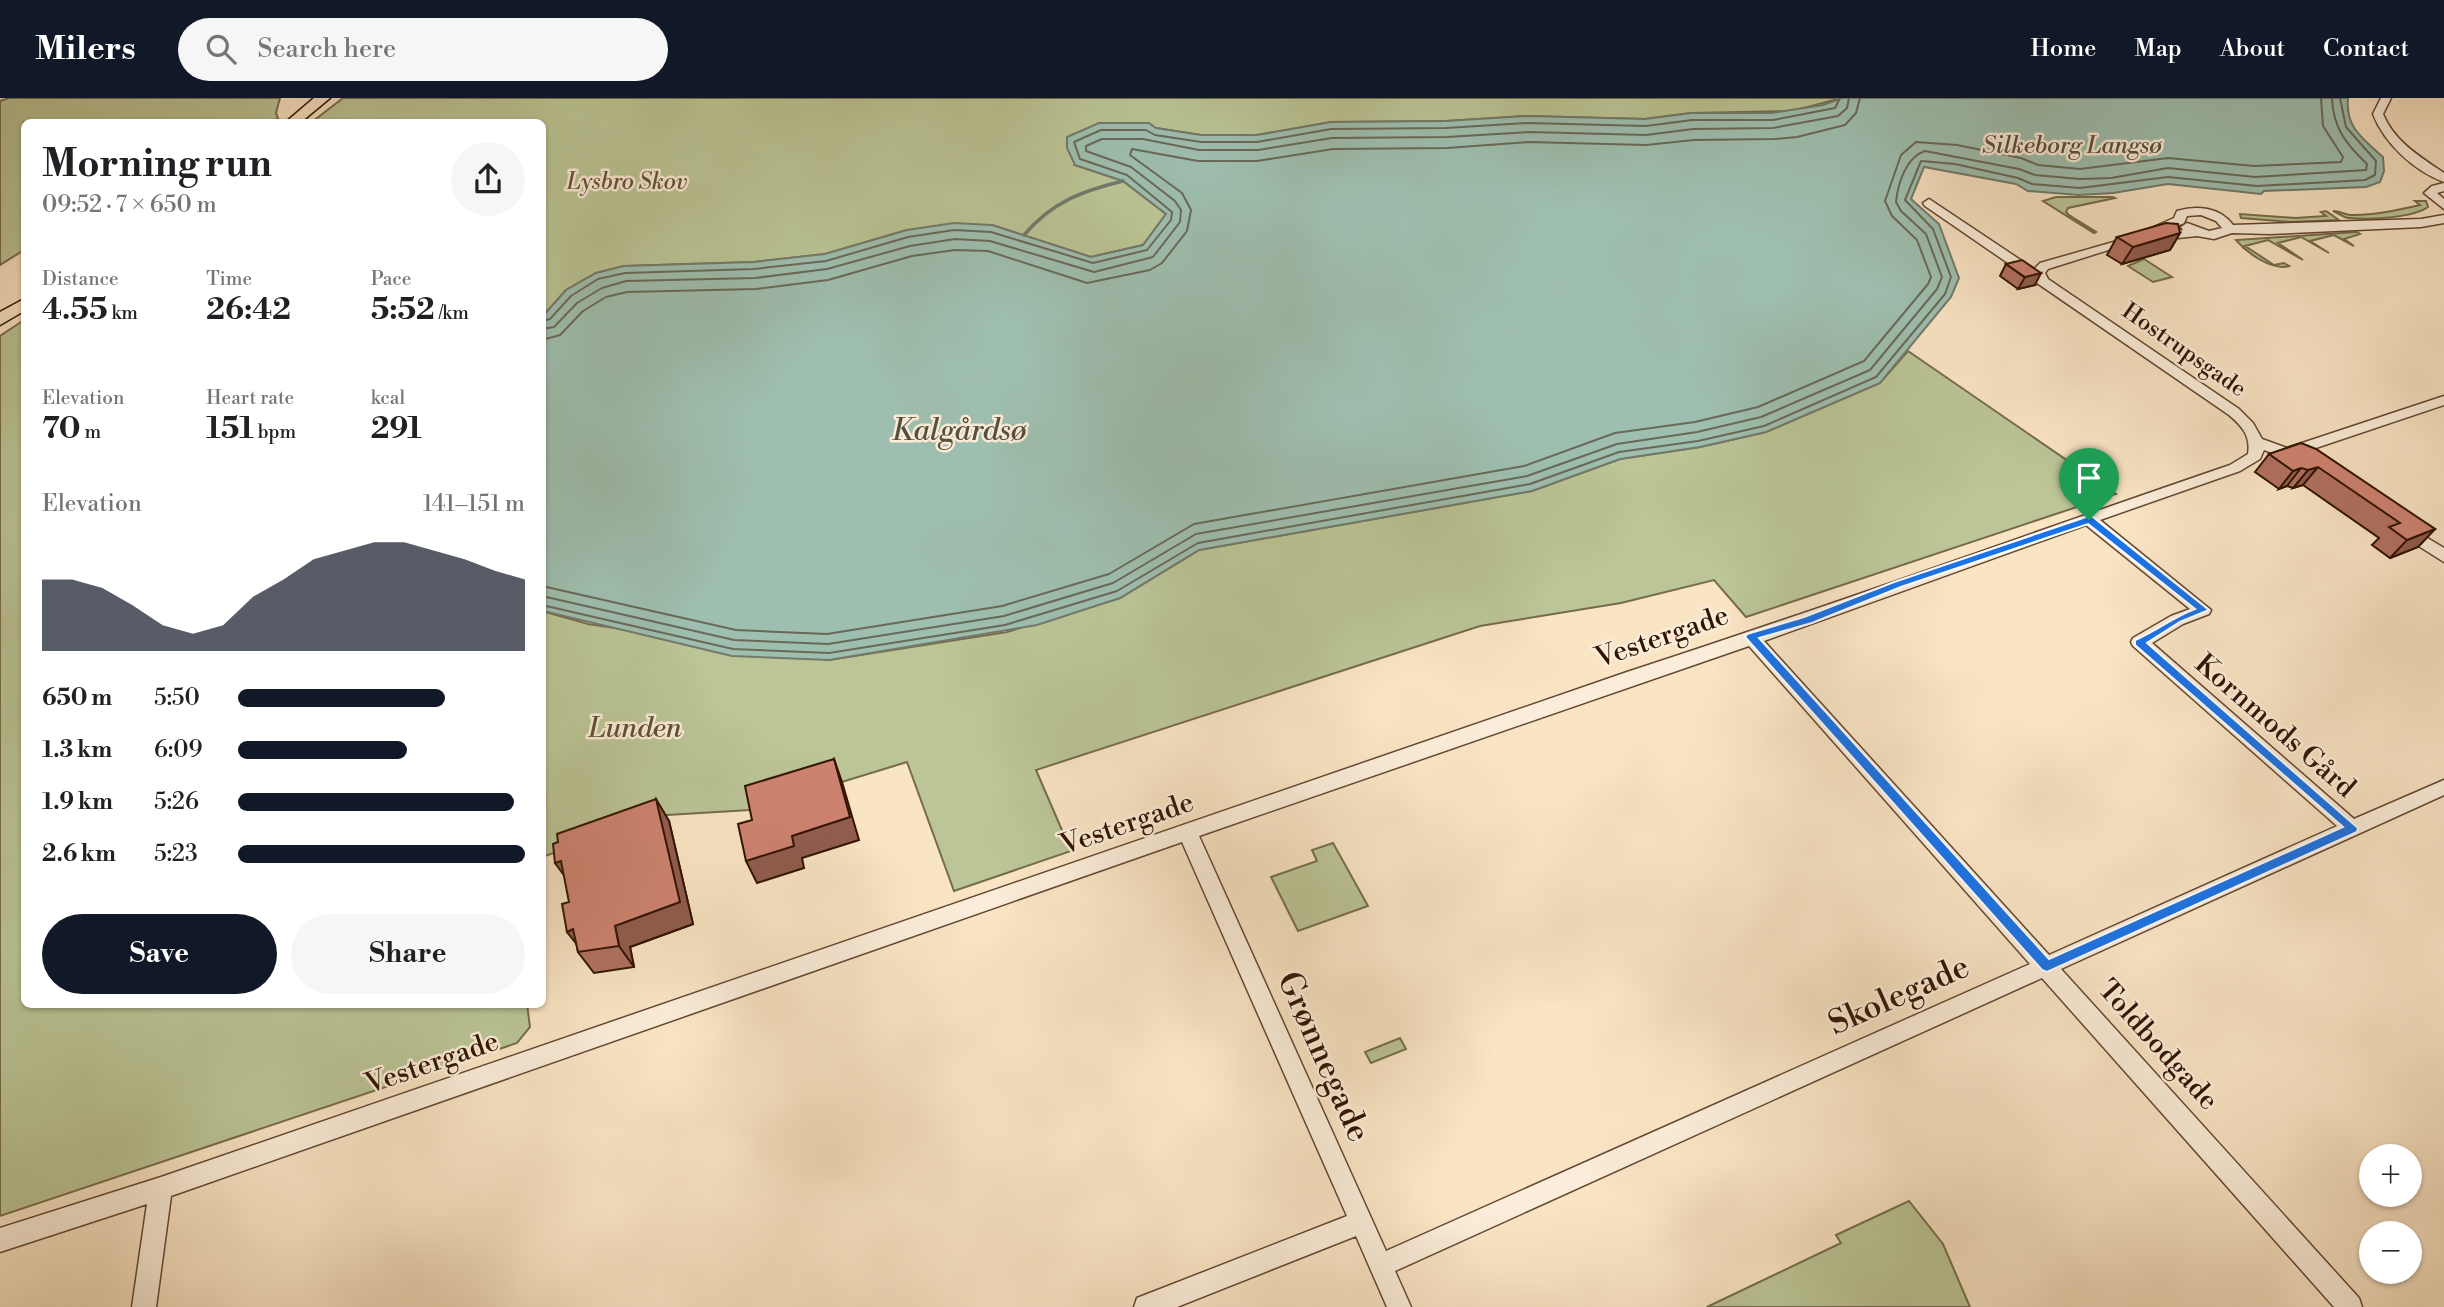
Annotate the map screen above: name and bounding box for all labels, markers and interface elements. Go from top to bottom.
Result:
search box [178,18,668,81]
text: Milers [35,29,136,70]
icon: search [202,30,240,68]
text: Search here [258,33,396,65]
text: Home [2031,34,2096,64]
text: Map [2134,34,2182,64]
text: About [2220,34,2285,64]
text: Contact [2323,34,2409,64]
water label: Silkeborg Langsø [1982,131,2162,161]
text: Morning run [42,141,272,188]
button: share [451,142,525,216]
park label: Lysbro Skov [566,168,688,196]
text: 09:52 · 7 × 650 m [42,191,217,219]
text: Distance [42,267,119,291]
text: Time [206,267,252,291]
text: Pace [371,267,411,291]
text: 4.55 [42,291,108,329]
text: 26:42 [206,291,291,329]
text: 5:52 [371,291,435,329]
street label: Hostrupsgade [2117,297,2251,403]
text: km [108,301,138,325]
text: /km [435,301,469,325]
text: Elevation [42,386,124,410]
text: Heart rate [206,386,294,410]
text: kcal [371,386,405,410]
text: 70 [42,410,81,448]
text: 151 [206,410,254,448]
text: 291 [371,410,422,448]
water label: Kalgårdsø [891,412,1028,450]
text: m [81,420,101,444]
text: bpm [254,420,296,444]
pin [2059,448,2119,520]
icon: arrive [2070,459,2108,497]
text: Elevation [42,490,142,518]
text: 141–151 m [423,490,525,518]
street label: Vestergade [1590,598,1733,676]
street label: Kornmods Gård [2187,647,2363,806]
text: 650 m [42,684,112,712]
text: 5:50 [154,684,200,712]
park label: Lunden [587,711,682,746]
text: 1.3 km [42,736,112,764]
text: 6:09 [154,736,202,764]
street label: Vestergade [1055,785,1198,863]
text: 1.9 km [42,788,113,816]
text: 5:26 [154,788,199,816]
text: 2.6 km [42,840,116,868]
text: 5:23 [154,840,198,868]
button: Save [42,914,277,994]
button: Share [291,914,525,994]
street label: Skolegade [1822,947,1976,1045]
street label: Grønnegade [1267,966,1379,1148]
street label: Toldbodgade [2090,973,2226,1117]
street label: Vestergade [360,1024,503,1102]
map controls [2359,1144,2422,1284]
button: + [2359,1144,2422,1207]
button: − [2359,1221,2422,1284]

